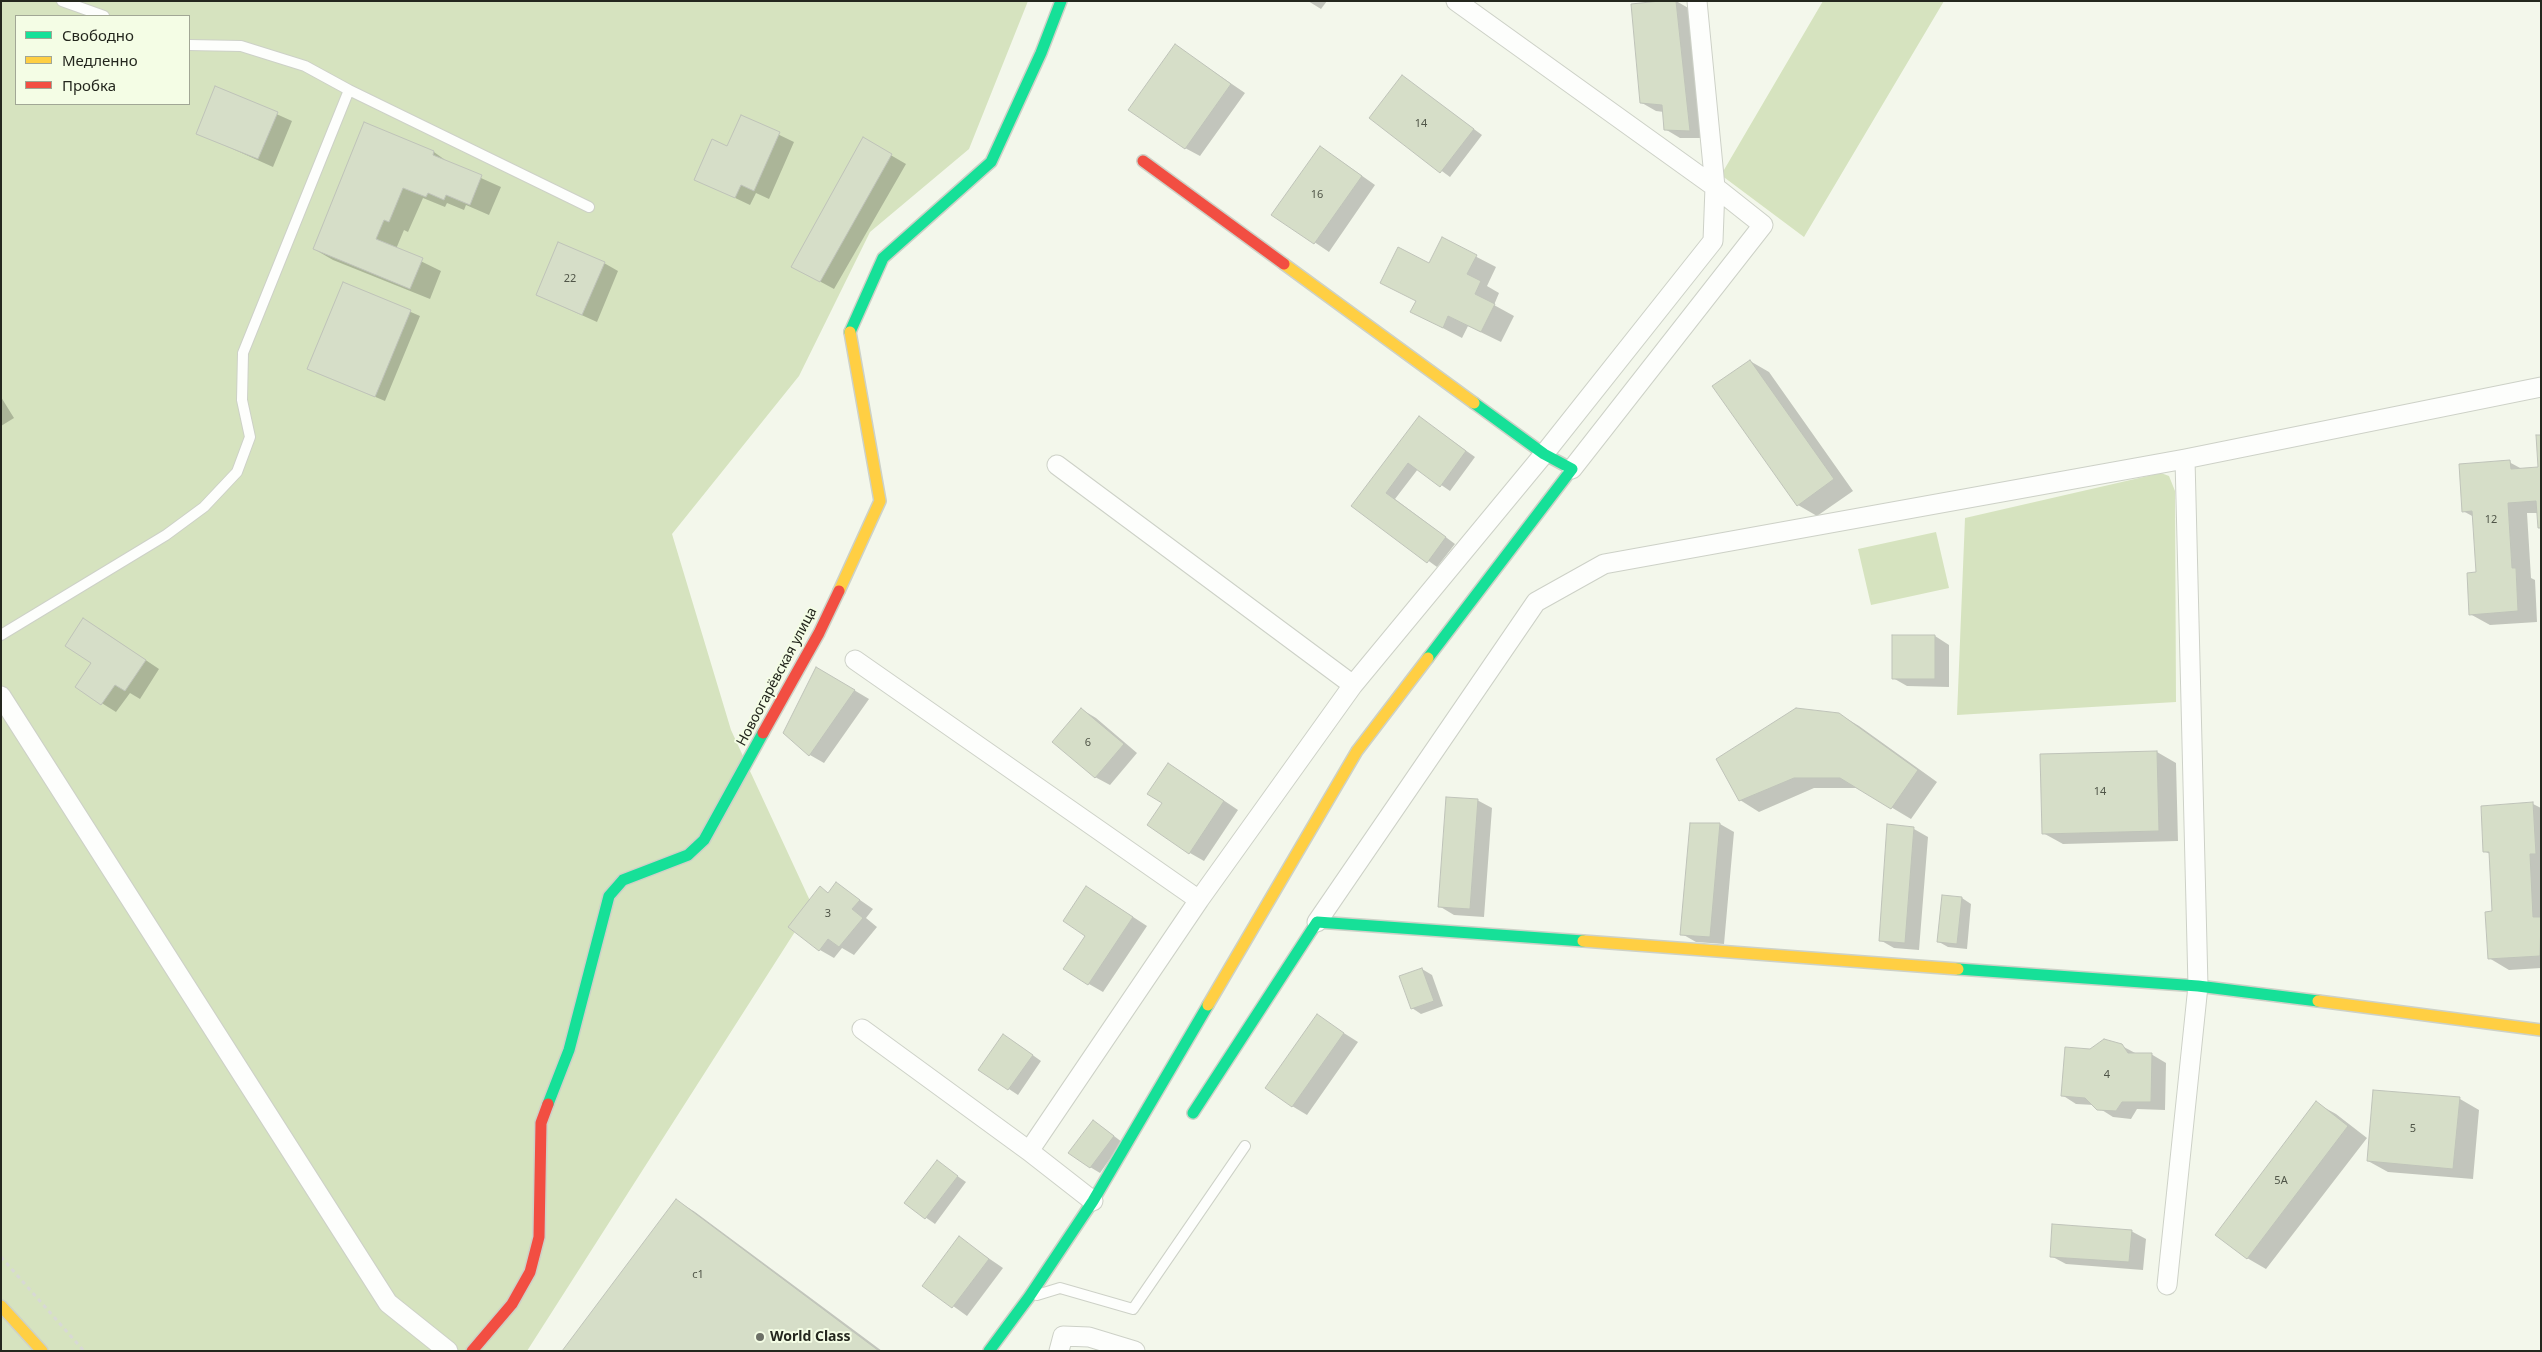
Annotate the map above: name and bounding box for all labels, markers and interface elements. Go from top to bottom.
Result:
legend [15,15,190,105]
text: Свободно [62,25,134,45]
text: Медленно [62,50,138,70]
text: Пробка [62,75,116,95]
house number: 14 [1415,117,1427,131]
house number: 16 [1311,188,1323,202]
house number: 22 [564,272,576,286]
house number: 12 [2485,513,2497,527]
street label: Новоогарёвская улица [733,605,821,749]
house number: 6 [1085,736,1091,750]
house number: 14 [2094,785,2106,799]
house number: 3 [825,907,831,921]
house number: 4 [2104,1068,2110,1082]
house number: 5 [2410,1122,2416,1136]
house number: 5А [2274,1174,2288,1188]
house number: с1 [692,1268,704,1282]
place label: World Class [770,1329,851,1345]
marker: World Class [754,1331,766,1343]

